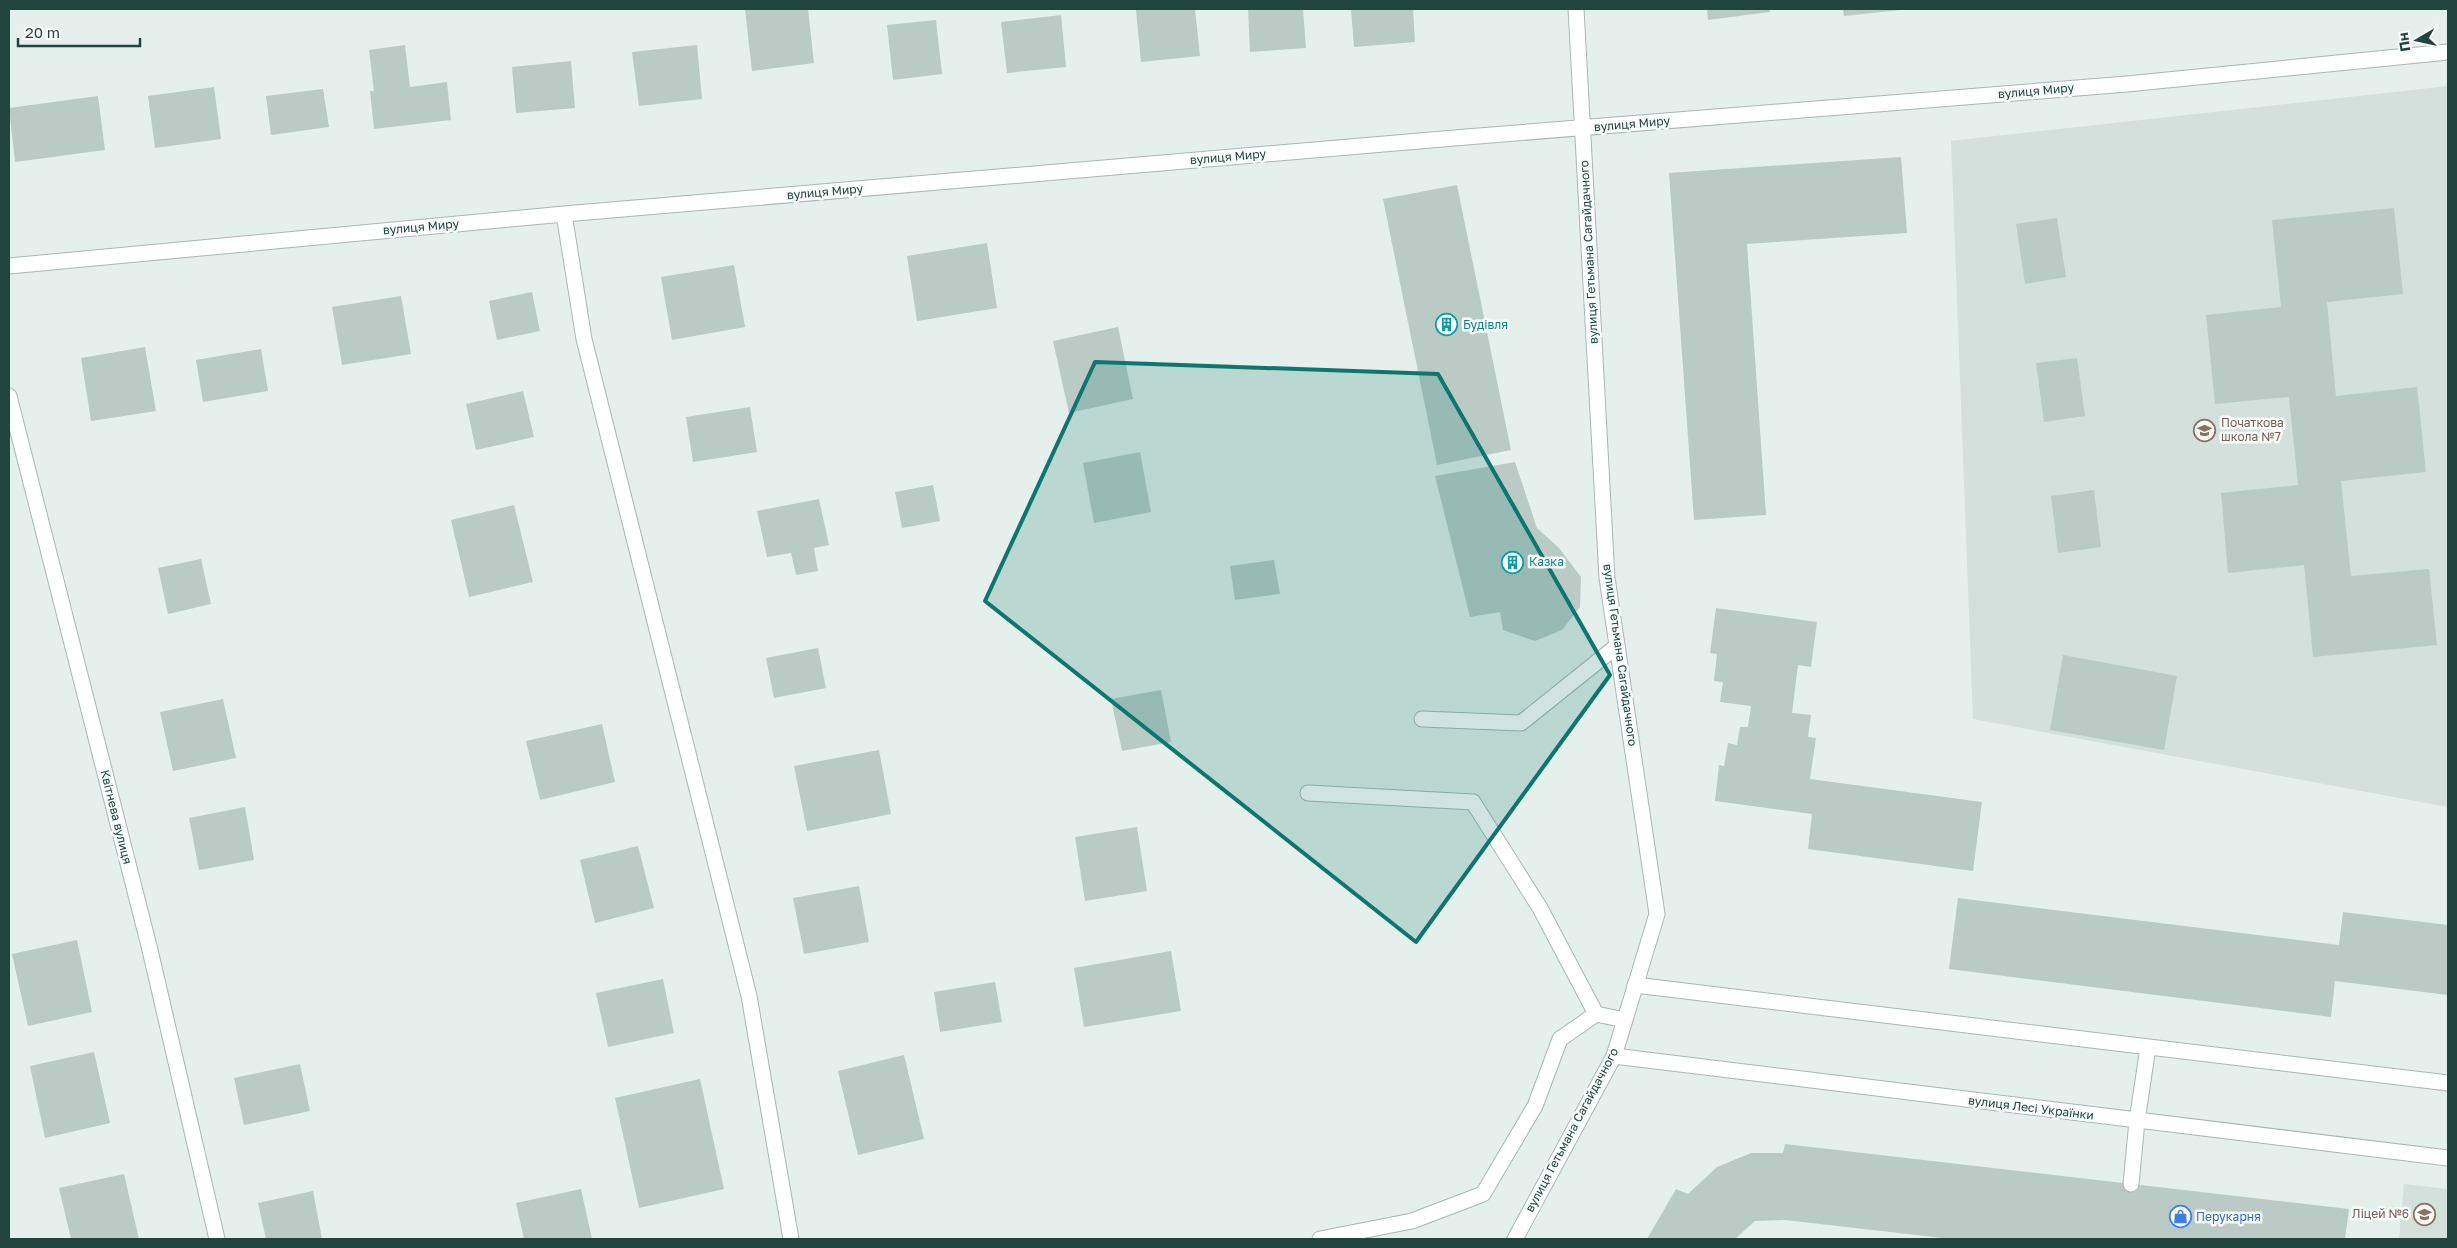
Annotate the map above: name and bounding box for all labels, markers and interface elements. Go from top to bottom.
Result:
scale bar [18,15,140,47]
north arrow [2392,15,2442,65]
text: 20 m [25,23,60,41]
text: Пн [2394,31,2414,53]
street label: вулиця Миру [1997,80,2075,101]
street label: вулиця Миру [1593,113,1671,134]
street label: вулиця Миру [1189,146,1267,167]
street label: вулиця Гетьмана Сагайдачного [1576,160,1601,344]
street label: вулиця Миру [786,181,864,202]
street label: вулиця Миру [382,216,460,237]
building icon: Будівля [1435,313,1459,337]
place label: Будівля [1463,317,1508,332]
place label: Початкова школа №7 [2221,415,2284,444]
school or university icon: Початкова школа №7 [2193,418,2217,442]
building icon: Казка [1501,550,1525,574]
place label: Казка [1529,554,1564,569]
street label: вулиця Гетьмана Сагайдачного [1600,563,1641,747]
street label: Квітнева вулиця [97,768,135,866]
street label: вулиця Гетьмана Сагайдачного [1522,1045,1621,1215]
street label: вулиця Лесі Українки [1967,1092,2095,1123]
school or university icon: Ліцей №6 [2413,1202,2437,1226]
shop icon: Перукарня [2168,1205,2192,1229]
place label: Ліцей №6 [2352,1206,2409,1221]
place label: Перукарня [2196,1209,2261,1224]

